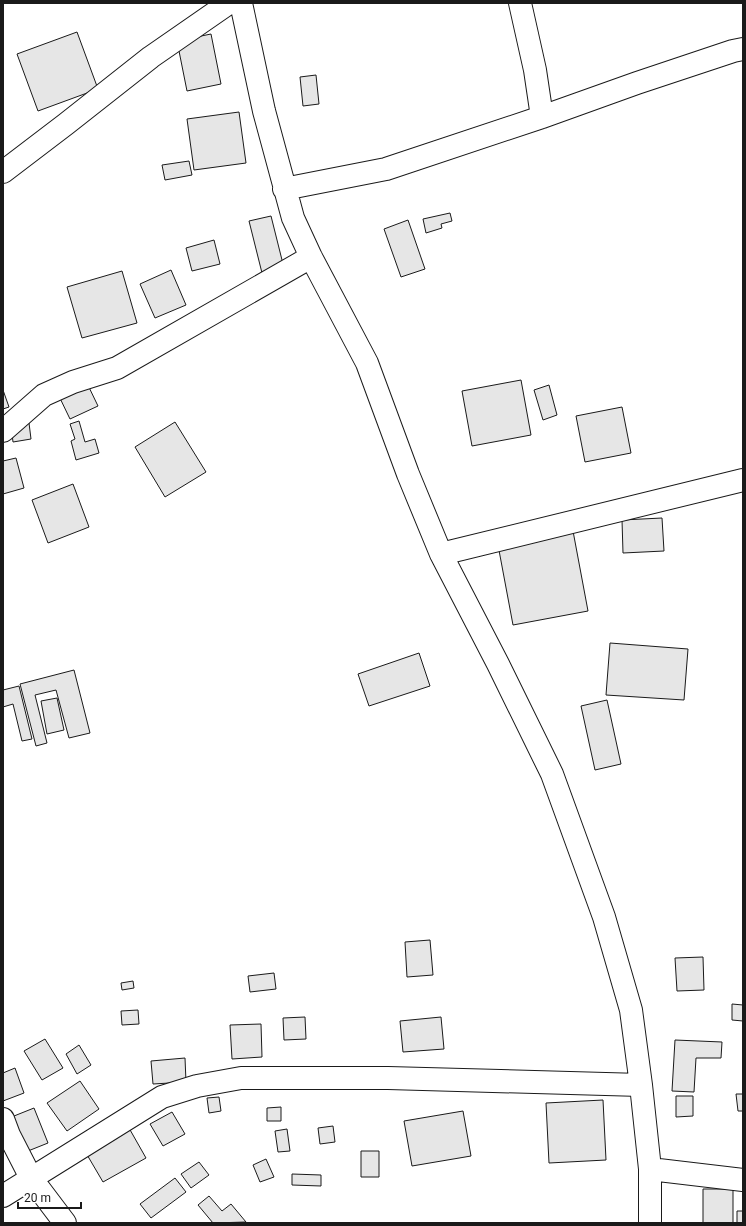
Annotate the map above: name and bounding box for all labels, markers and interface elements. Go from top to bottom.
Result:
scale bar [18,1184,81,1210]
text: 20 m [24,1191,51,1205]

